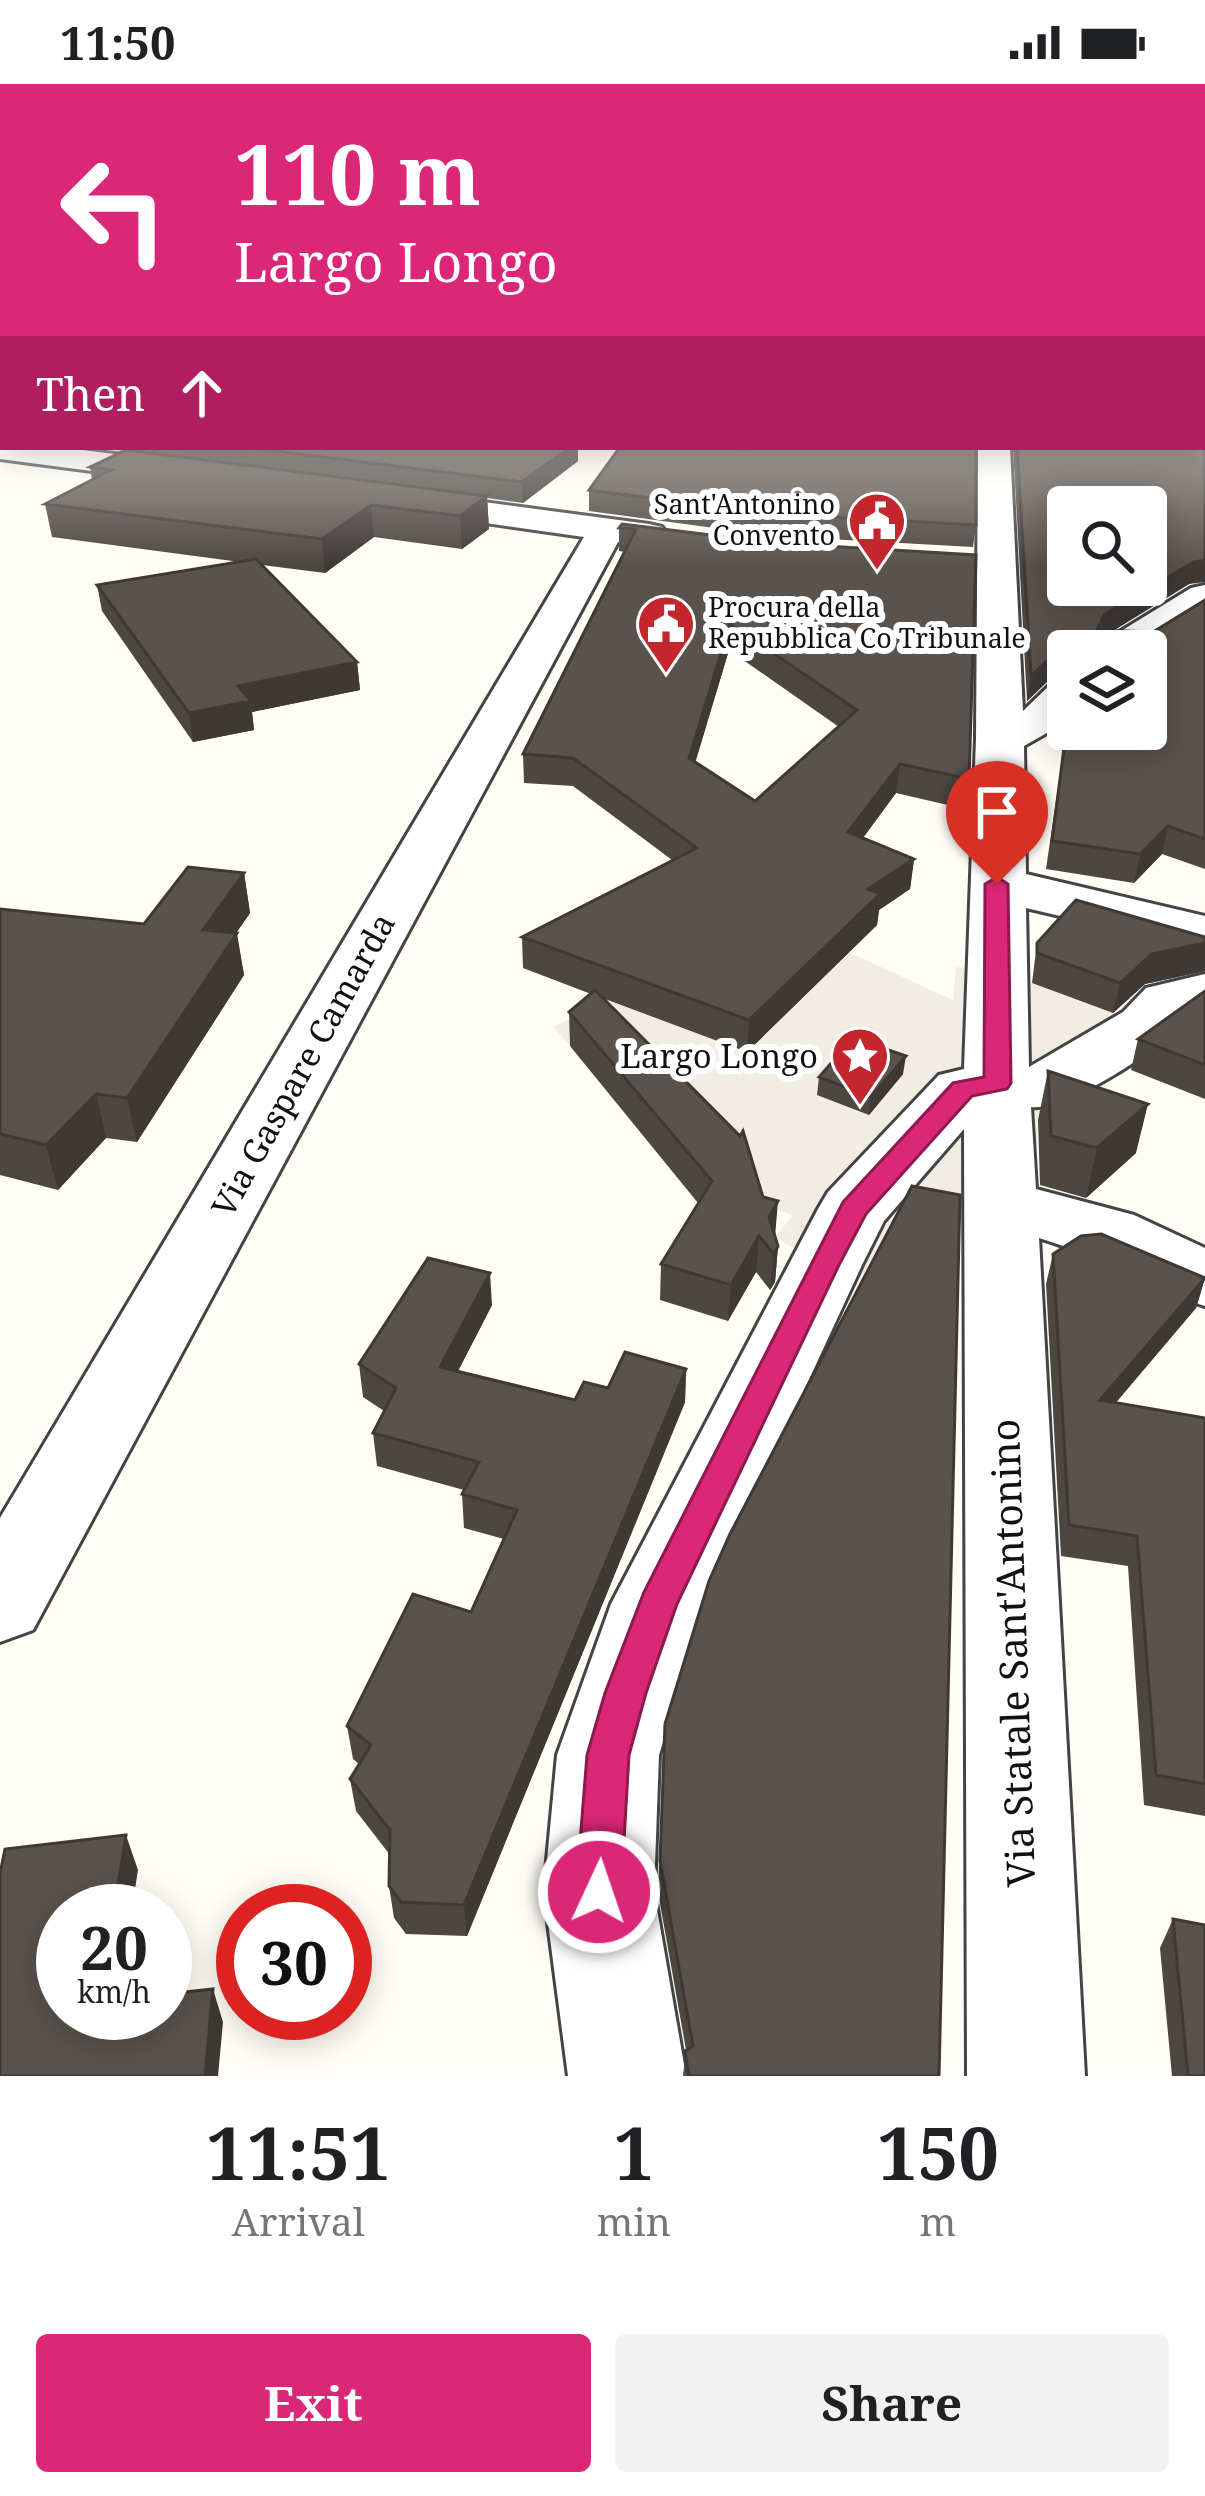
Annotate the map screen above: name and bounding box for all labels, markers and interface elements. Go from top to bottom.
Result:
text: 11:50 [60,12,175,73]
text: 110 m [234,115,481,230]
icon: left [36,132,192,288]
text: Largo Longo [234,224,558,298]
icon: ahead [169,360,235,426]
text: Then [36,363,145,424]
place label: Sant'Antonino Convento [654,485,835,553]
map controls [1047,486,1167,750]
button: search [1047,486,1167,606]
public building icon: Sant'Antonino Convento [846,490,908,572]
place label: Procura della Repubblica Co Tribunale [708,588,1026,656]
public building icon: Procura della Repubblica Co Tribunale [635,593,697,675]
button: layers [1047,630,1167,750]
pin [946,761,1048,884]
icon: arrive [964,779,1030,845]
street label: Via Gaspare Camarda [200,905,405,1225]
place icon: Largo Longo [829,1025,891,1107]
place label: Largo Longo [620,1033,818,1078]
street label: Via Statale Sant'Antonino [977,1418,1046,1888]
position arrow [536,1829,662,1955]
speed limit sign: 30 [216,1884,372,2040]
text: 20 [80,1906,148,1988]
text: km/h [77,1971,151,2012]
text: 11:51 [206,2103,391,2201]
text: 1 [613,2103,654,2201]
text: 150 [877,2103,999,2201]
text: Arrival [232,2194,365,2247]
text: min [597,2194,671,2247]
text: m [920,2194,956,2247]
button: Exit [36,2334,591,2472]
button: Share [615,2334,1169,2472]

